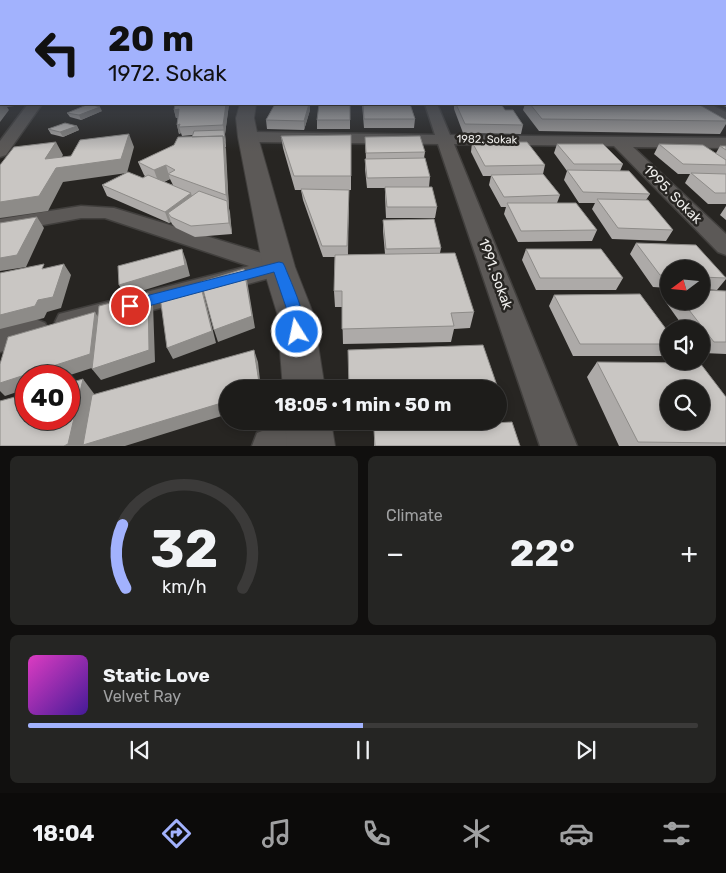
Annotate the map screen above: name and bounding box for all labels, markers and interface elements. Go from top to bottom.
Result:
text: 20 m [108,18,194,60]
icon: left [25,20,90,85]
text: 1972. Sokak [108,60,227,87]
street label: 1982. Sokak [457,132,518,147]
street label: 1995. Sokak [640,161,706,228]
street label: 1991. Sokak [475,236,516,313]
north arrow [660,260,710,310]
map controls [660,260,710,430]
pin [109,285,151,327]
icon: arrive [116,292,144,320]
position arrow [270,305,322,357]
button: sound [660,320,710,370]
speed limit sign: 40 [15,365,80,430]
button: search [660,380,710,430]
text: 18:05 · 1 min · 50 m [275,393,451,416]
text: Climate [386,506,443,525]
text: 32 [150,518,218,580]
text: 22° [510,530,575,576]
text: − [386,537,404,570]
text: + [681,537,698,570]
text: km/h [162,576,206,597]
text: Static Love [103,664,210,687]
text: Velvet Ray [103,687,181,706]
icon: previous [126,736,154,764]
icon: pause [349,736,377,764]
icon: next [572,736,600,764]
icon: directions [159,816,194,851]
icon: music [259,816,294,851]
icon: phone [359,816,394,851]
icon: climate [459,816,494,851]
icon: car [559,816,594,851]
icon: filters [659,816,694,851]
text: 18:04 [32,820,95,847]

